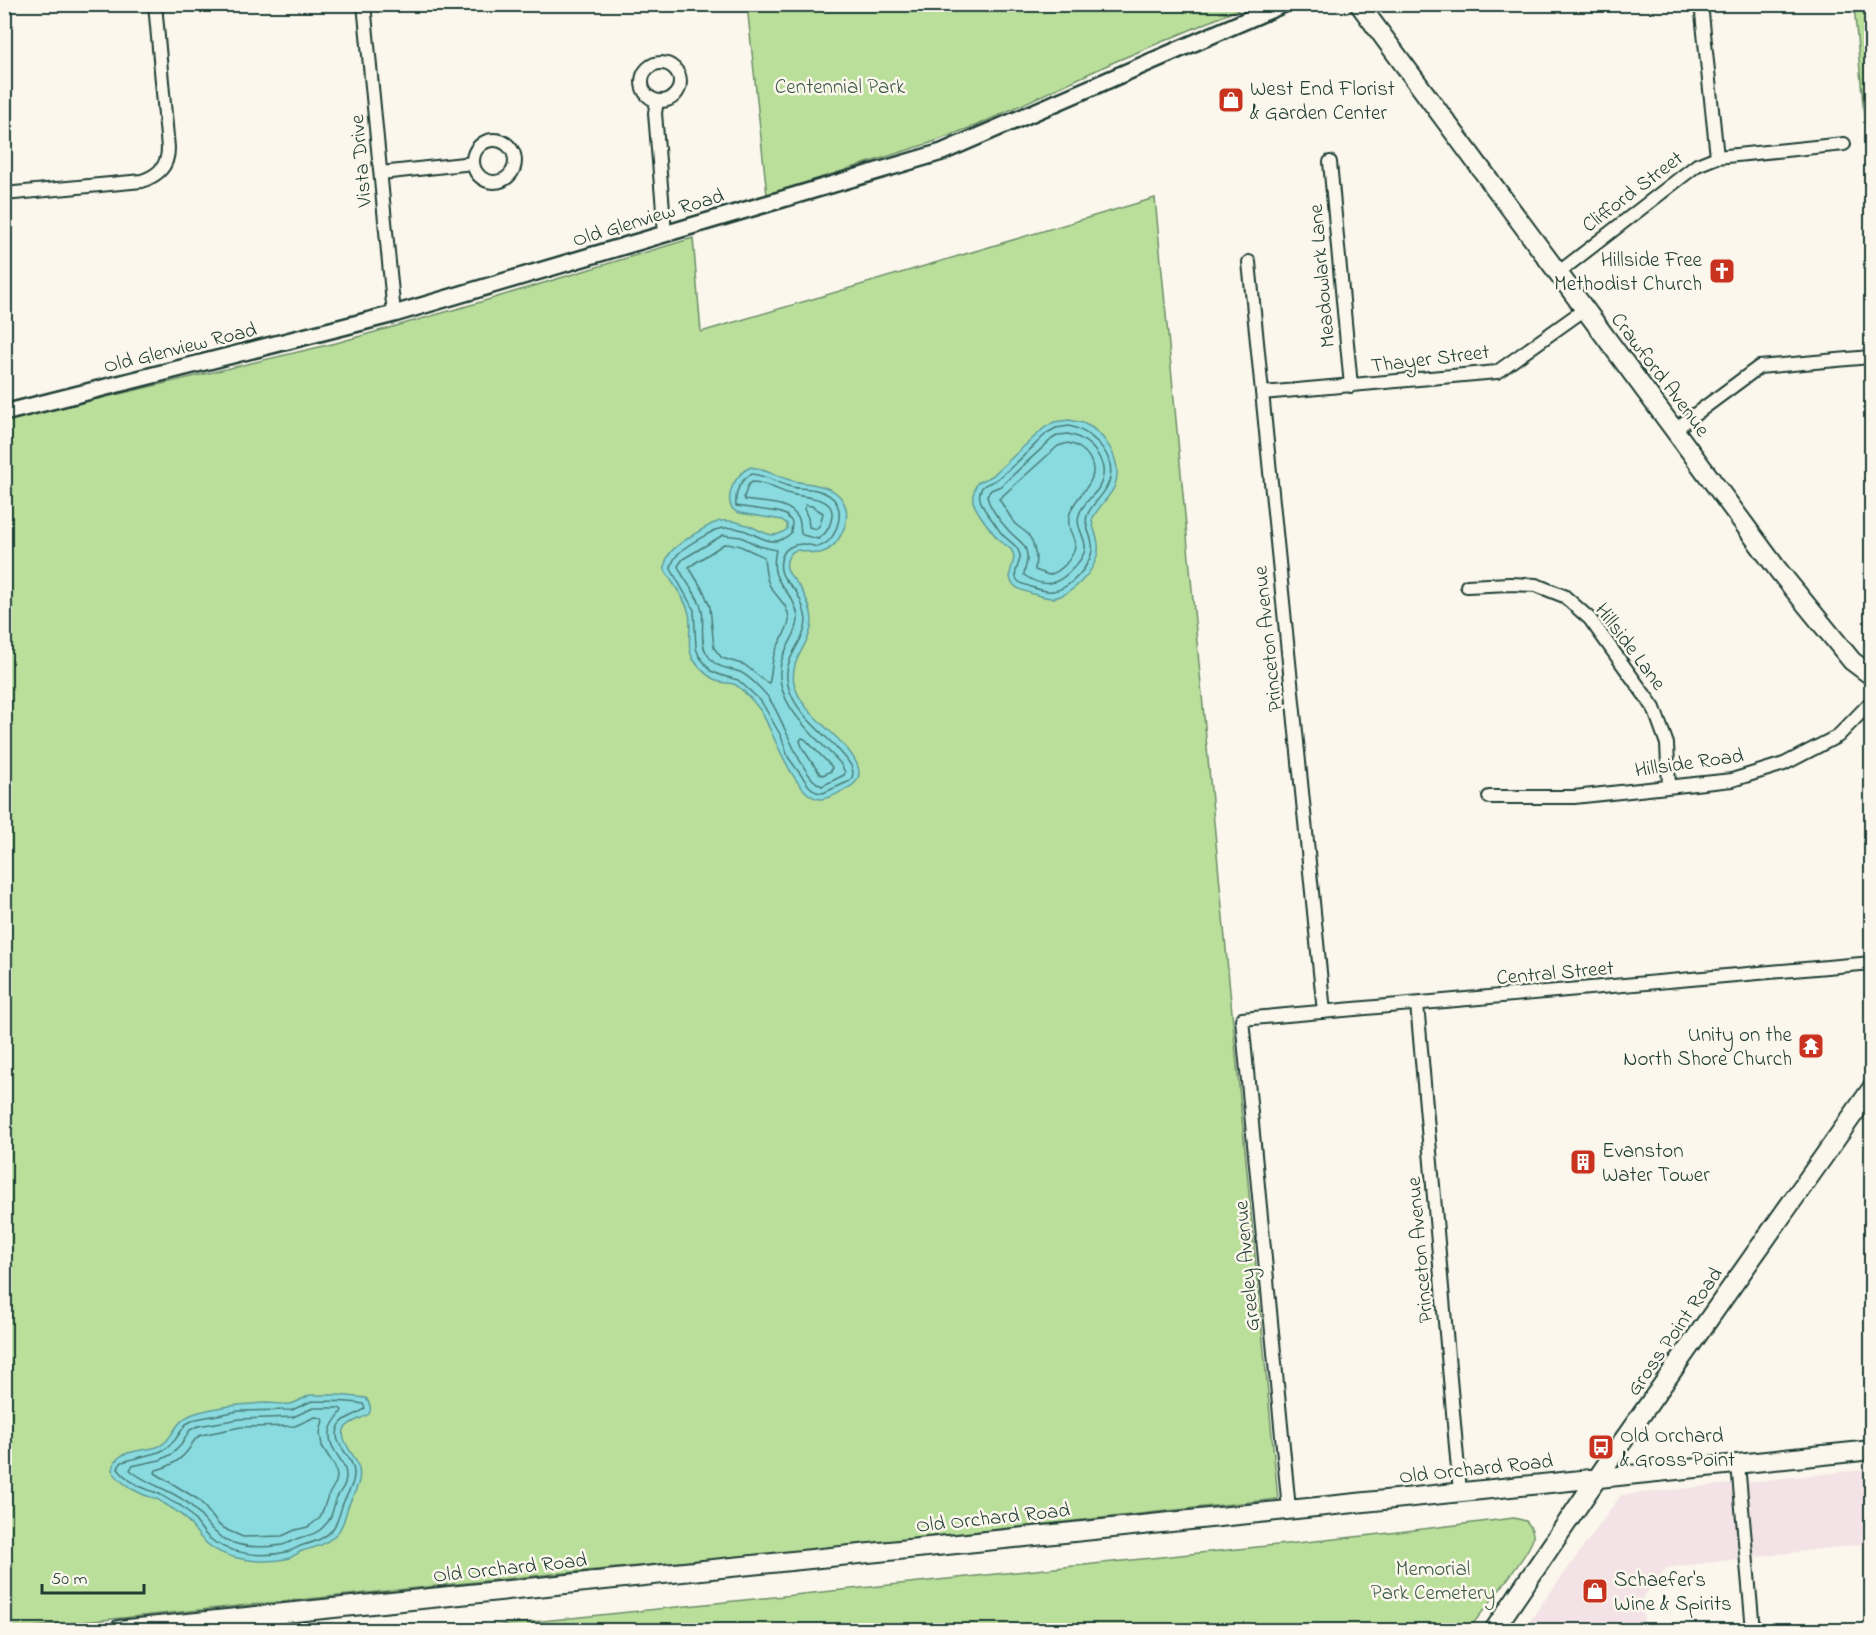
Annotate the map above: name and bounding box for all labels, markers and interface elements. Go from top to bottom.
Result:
park label: Centennial Park [775,73,906,103]
place label: West End Florist & Garden Center [1250,75,1395,129]
shop icon: West End Florist & Garden Center [1216,85,1246,115]
street label: Vista Drive [343,113,381,209]
street label: Clifford Street [1576,144,1690,241]
street label: Old Glenview Road [569,182,728,256]
street label: Meadowlark Lane [1302,202,1344,349]
place label: Hillside Free Methodist Church [1554,246,1703,300]
church icon: Hillside Free Methodist Church [1707,256,1737,286]
street label: Crawford Avenue [1603,307,1717,444]
street label: Old Glenview Road [101,315,260,382]
street label: Thayer Street [1369,338,1491,384]
street label: Princeton Avenue [1246,564,1292,713]
street label: Hillside Lane [1586,597,1673,698]
street label: Hillside Road [1633,741,1746,786]
street label: Central Street [1495,954,1615,994]
place label: Unity on the North Shore Church [1623,1021,1793,1075]
temple icon: Unity on the North Shore Church [1796,1031,1826,1061]
place label: Evanston Water Tower [1602,1137,1710,1191]
building icon: Evanston Water Tower [1568,1147,1598,1177]
street label: Princeton Avenue [1400,1175,1442,1324]
street label: Greeley Avenue [1227,1198,1271,1332]
street label: Gross Point Road [1620,1261,1731,1403]
place label: Old Orchard & Gross Point [1620,1422,1735,1476]
bus stop icon: Old Orchard & Gross Point [1586,1432,1616,1462]
street label: Old Orchard Road [1398,1447,1555,1493]
street label: Old Orchard Road [915,1496,1072,1542]
street label: Old Orchard Road [432,1546,589,1592]
park label: Memorial Park Cemetery [1371,1555,1495,1611]
scale bar [42,1557,144,1595]
place label: Schaefer's Wine & Spirits [1614,1566,1732,1620]
text: 50 m [51,1567,88,1593]
shop icon: Schaefer's Wine & Spirits [1580,1576,1610,1606]

